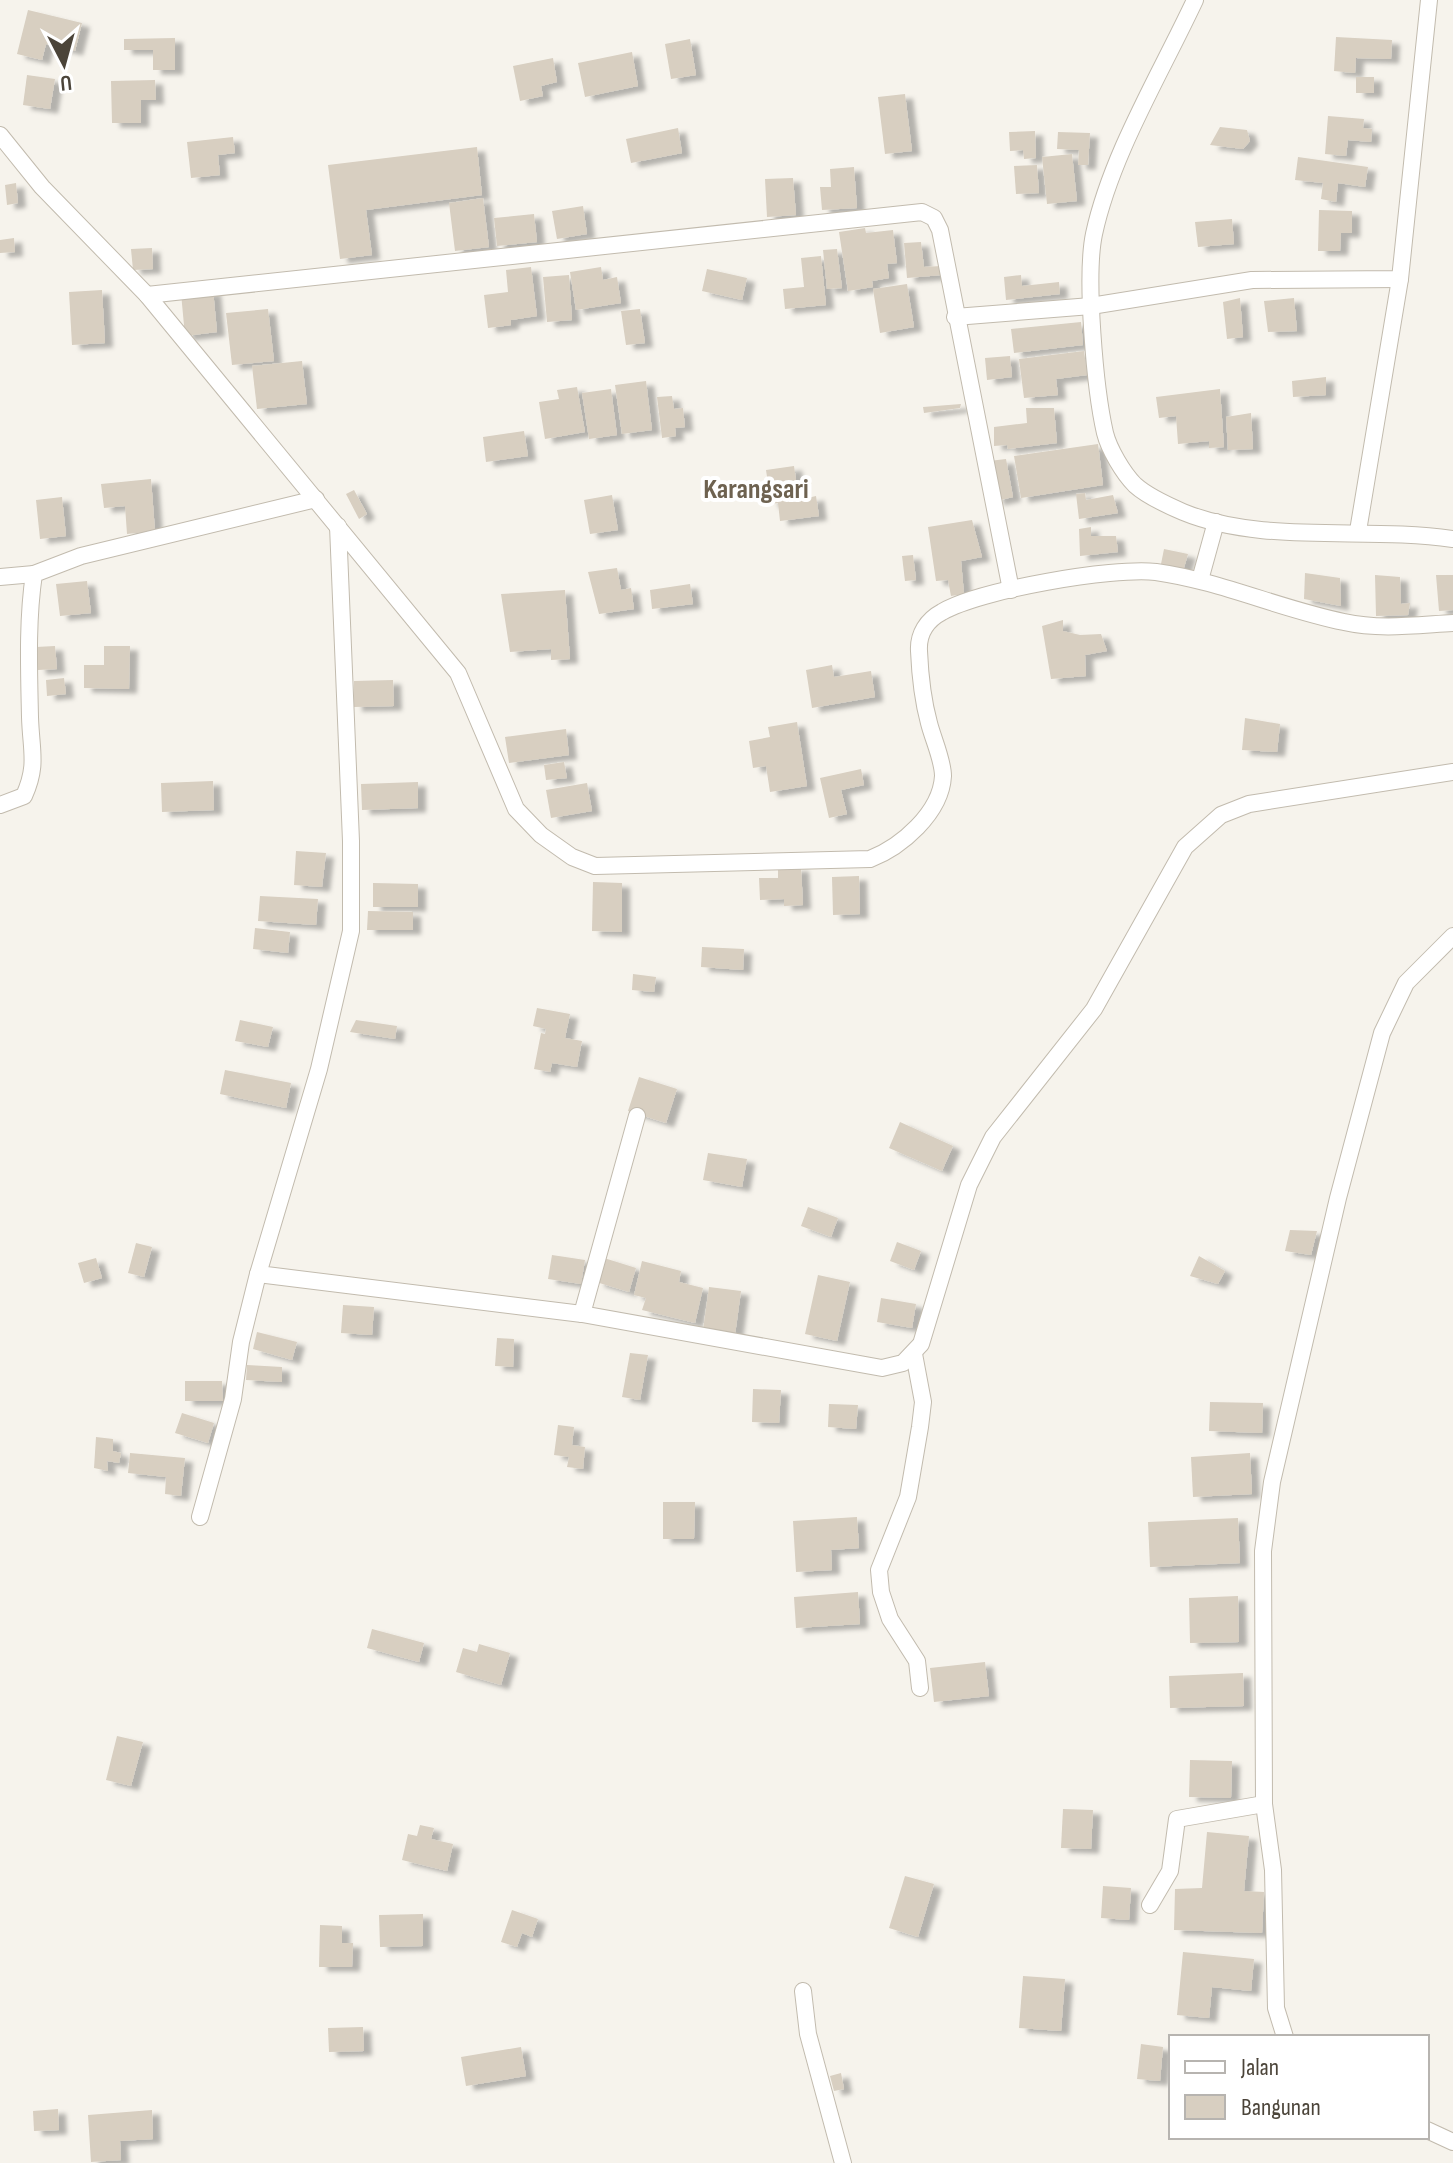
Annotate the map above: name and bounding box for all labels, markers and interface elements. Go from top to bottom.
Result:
north arrow [24,24,104,104]
text: U [59,68,73,96]
district label: Karangsari [703,473,809,506]
legend [1169,2035,1429,2139]
text: Jalan [1240,2053,1279,2082]
text: Bangunan [1241,2093,1321,2122]

